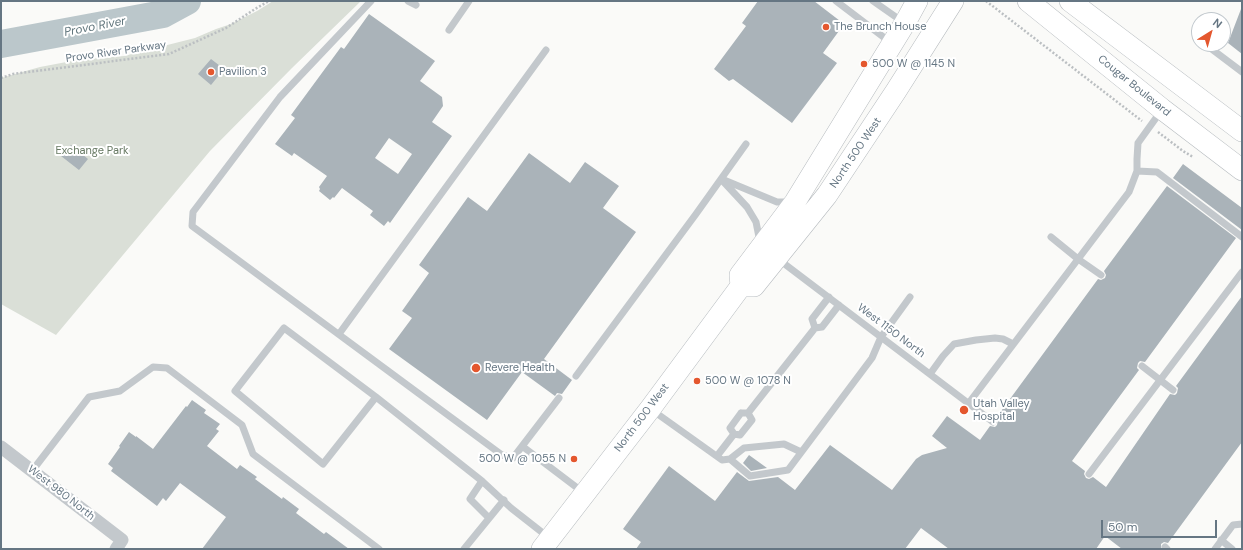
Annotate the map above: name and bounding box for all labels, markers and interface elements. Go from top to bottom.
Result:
north arrow [1191,12,1231,52]
water label: Provo River [63,14,127,40]
text: N [1210,15,1225,31]
place label: The Brunch House [834,20,927,34]
marker: The Brunch House [821,22,831,32]
street label: Provo River Parkway [65,38,167,66]
street label: Cougar Boulevard [1095,53,1173,119]
place label: 500 W @ 1145 N [872,57,955,71]
marker: 500 W @ 1145 N [859,59,869,69]
place label: Pavilion 3 [219,65,267,79]
marker: Pavilion 3 [206,67,216,77]
street label: North 500 West [827,115,885,191]
park label: Exchange Park [55,144,129,158]
street label: West 1150 North [854,301,928,361]
place label: Revere Health [485,361,555,375]
marker: Revere Health [470,362,482,374]
place label: 500 W @ 1078 N [705,374,791,388]
marker: 500 W @ 1078 N [692,376,702,386]
street label: North 500 West [612,381,672,455]
place label: Utah Valley Hospital [973,397,1030,423]
marker: Utah Valley Hospital [958,404,970,416]
place label: 500 W @ 1055 N [479,452,566,466]
marker: 500 W @ 1055 N [569,454,579,464]
street label: West 980 North [25,463,97,523]
scale bar [1103,512,1219,538]
text: 50 m [1108,519,1137,535]

